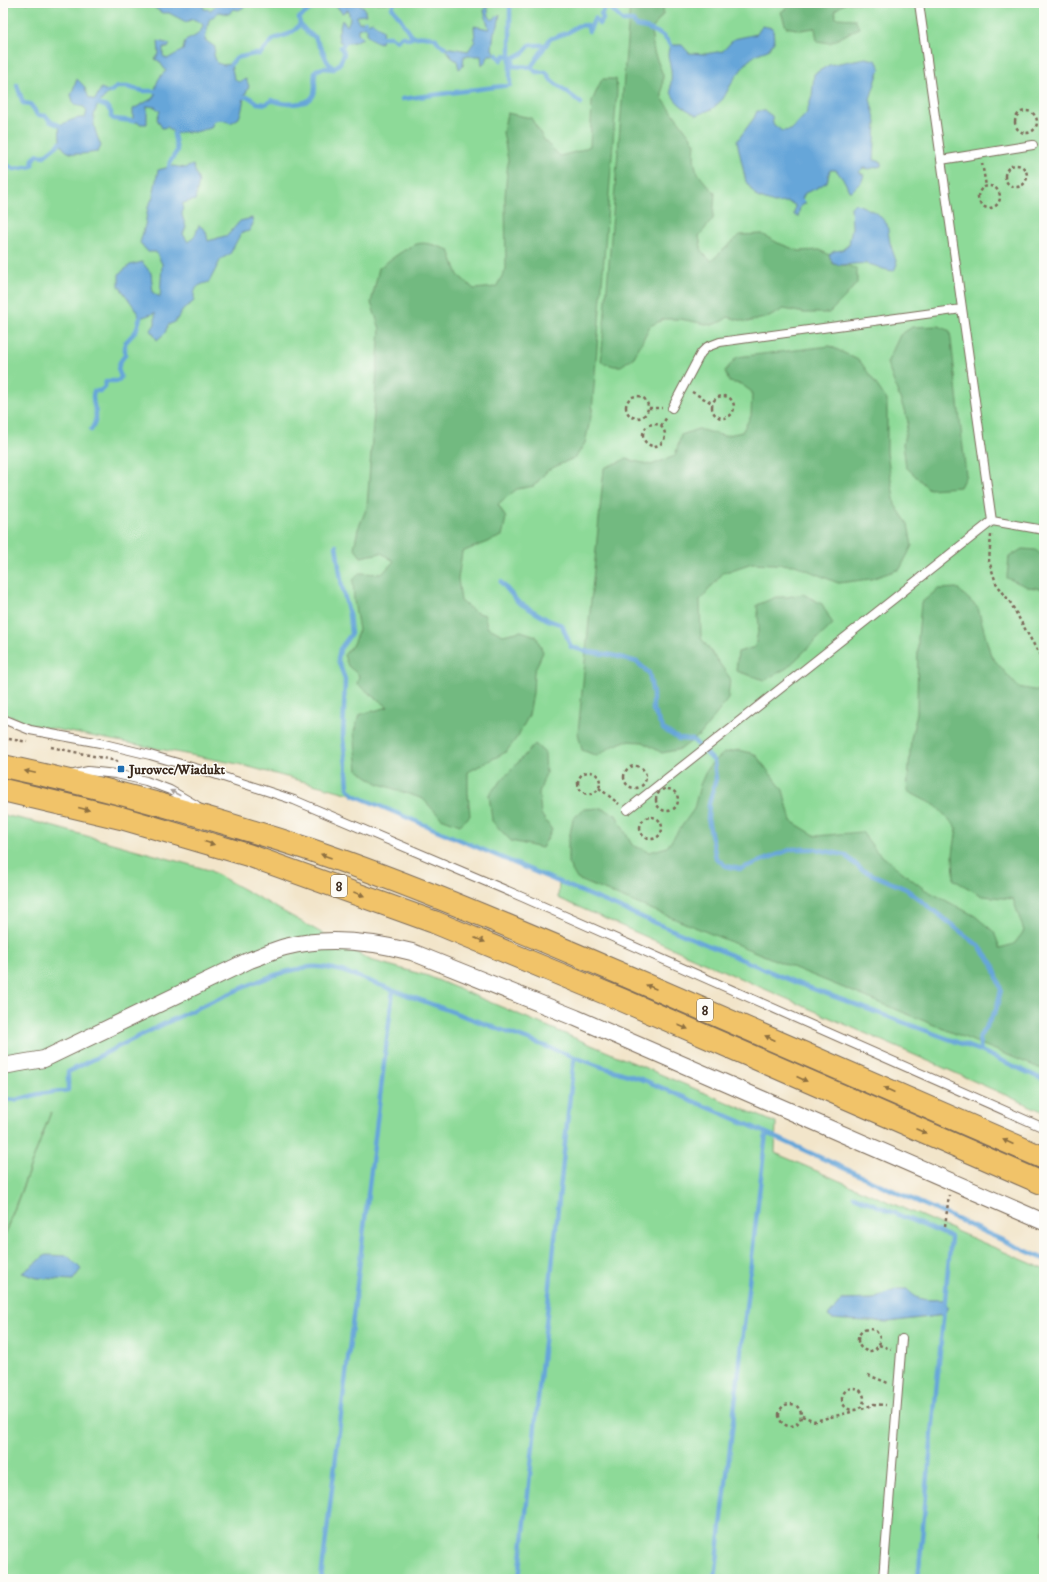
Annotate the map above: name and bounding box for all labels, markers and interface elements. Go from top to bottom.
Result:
place label: Jurowce/Wiadukt [127,761,226,779]
marker: Jurowce/Wiadukt [116,764,126,774]
one-way arrow [24,768,37,774]
one-way arrow [169,790,181,796]
one-way arrow [78,806,90,812]
one-way arrow [204,840,216,846]
one-way arrow [319,852,331,858]
road number: 8 [331,875,347,897]
one-way arrow [353,891,365,897]
one-way arrow [475,938,487,944]
one-way arrow [644,983,656,989]
road number: 8 [697,999,713,1021]
one-way arrow [678,1024,690,1030]
one-way arrow [763,1035,775,1041]
one-way arrow [797,1076,808,1082]
one-way arrow [883,1087,895,1093]
one-way arrow [916,1128,927,1134]
one-way arrow [1003,1139,1014,1145]

